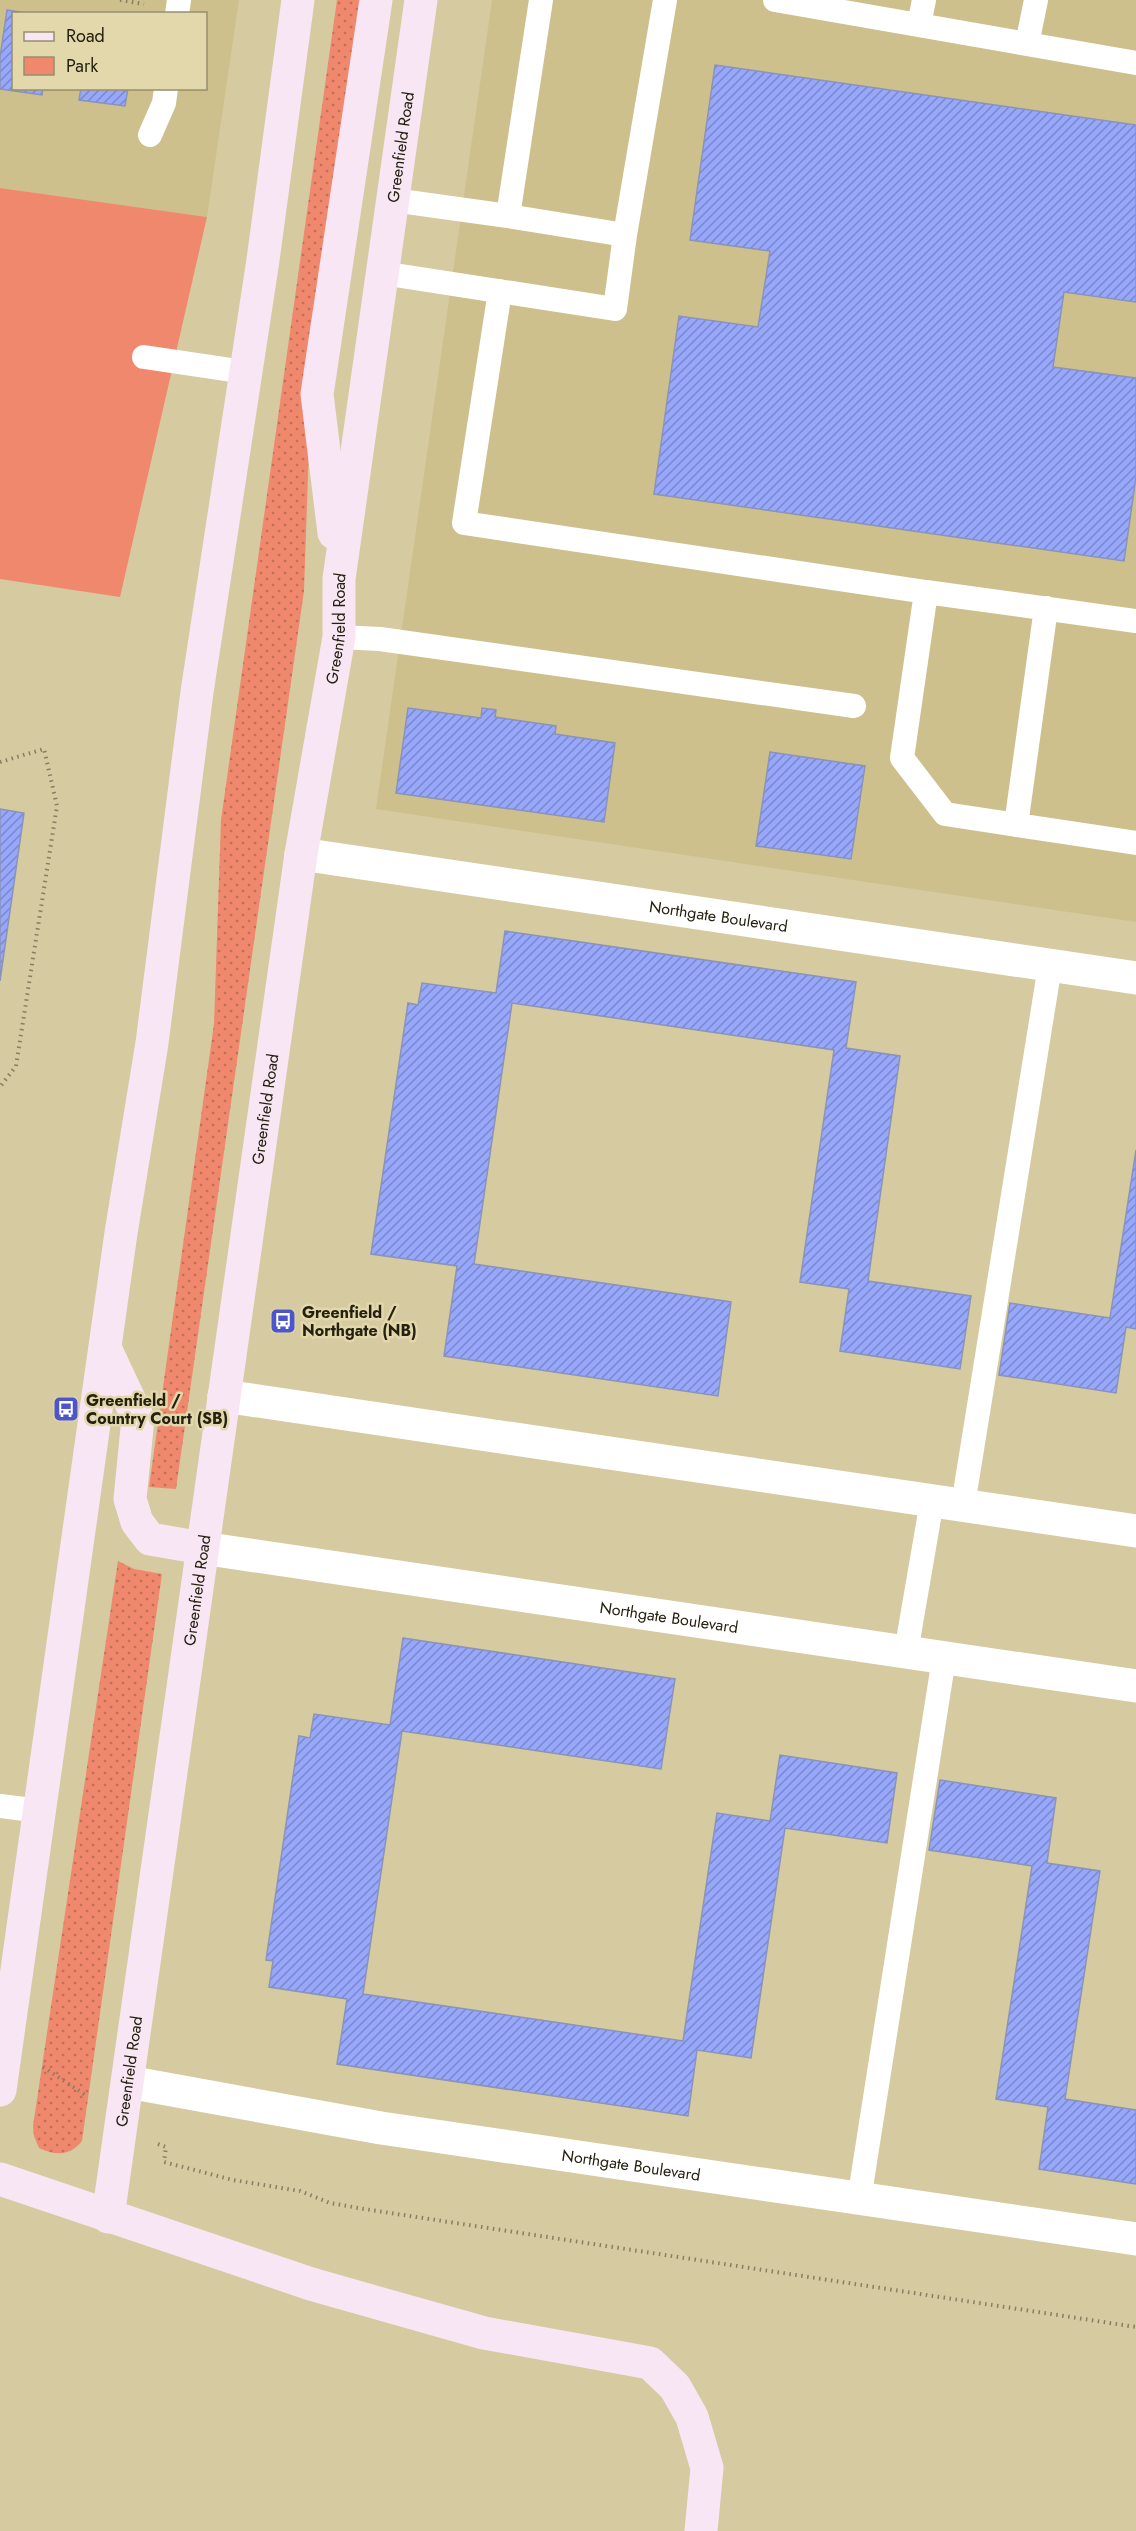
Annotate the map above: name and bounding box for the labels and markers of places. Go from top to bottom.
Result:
place label: Greenfield / Northgate (NB) [302,1301,417,1342]
bus stop icon: Greenfield / Northgate (NB) [268,1306,298,1336]
place label: Greenfield / Country Court (SB) [86,1389,228,1430]
bus stop icon: Greenfield / Country Court (SB) [51,1394,81,1424]

